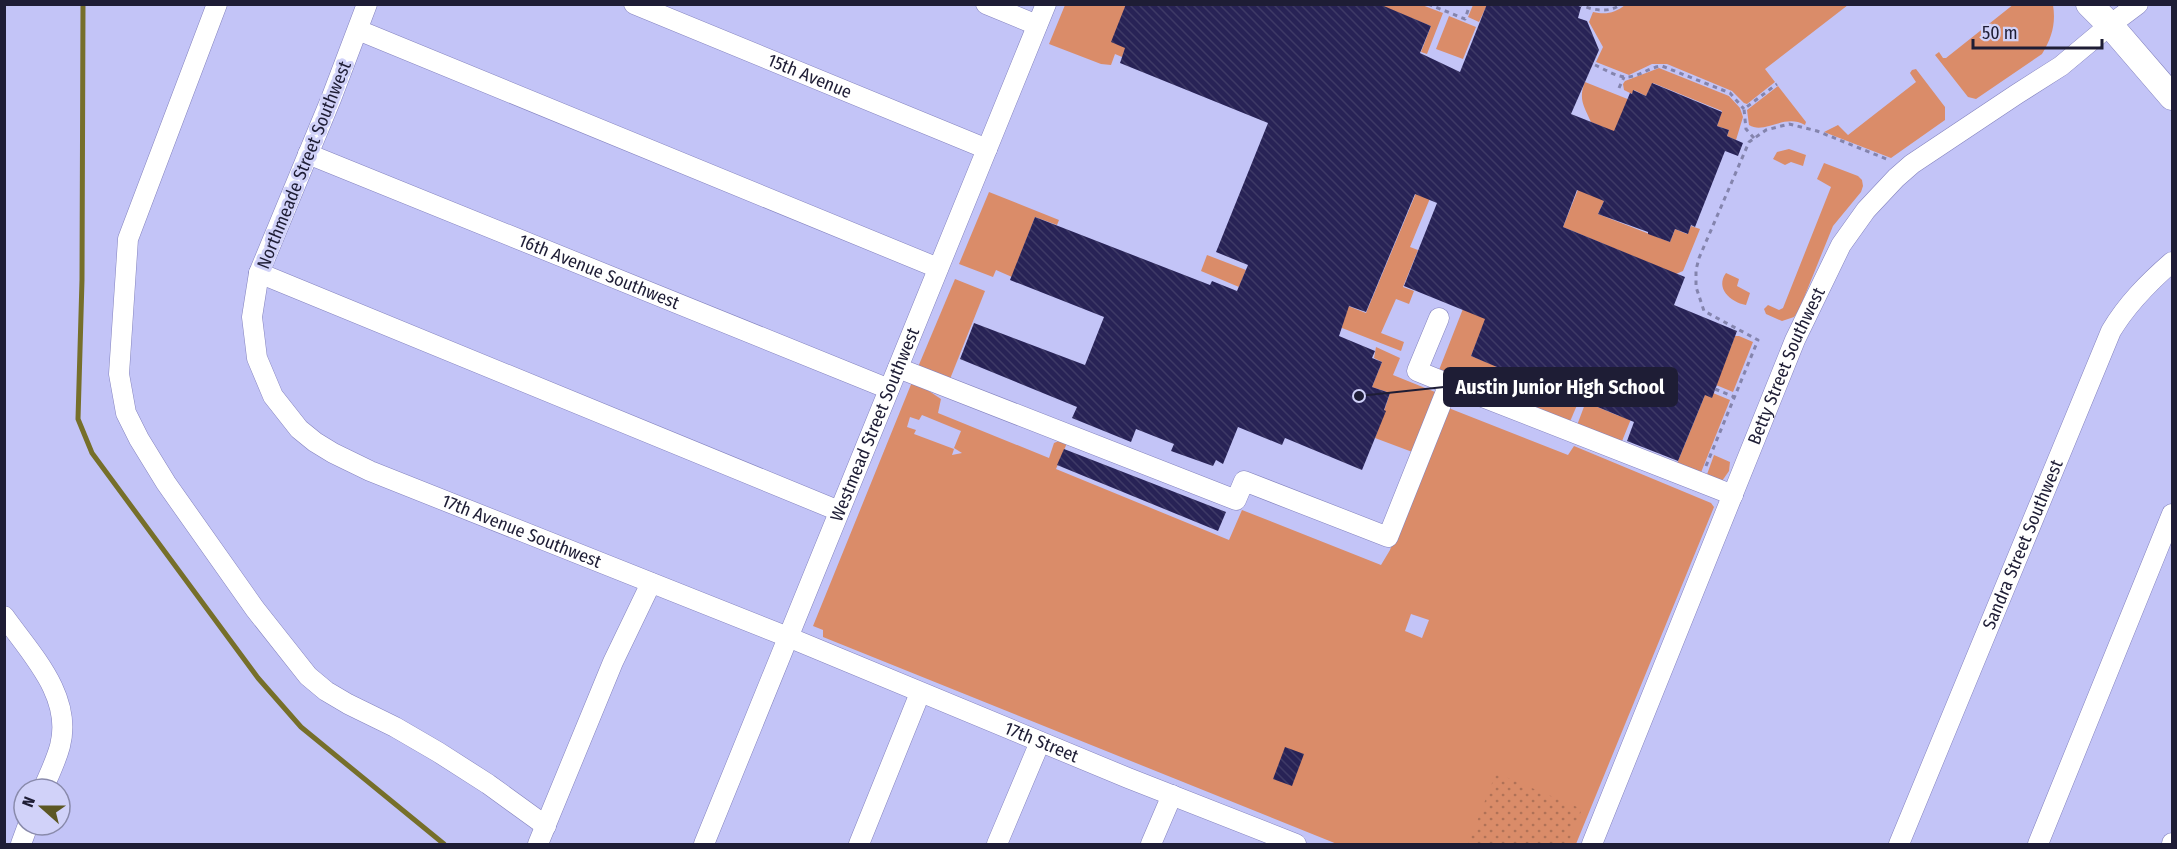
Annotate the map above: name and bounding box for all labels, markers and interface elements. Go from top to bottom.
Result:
scale bar [1973,12,2102,50]
text: 50 m [1982,22,2018,44]
street label: 15th Avenue [764,49,855,103]
street label: Northmeade Street Southwest [252,58,356,272]
street label: 16th Avenue Southwest [515,229,683,314]
street label: Betty Street Southwest [1743,284,1830,448]
street label: Westmead Street Southwest [826,324,924,525]
callout: Austin Junior High School [1444,368,1677,406]
text: Austin Junior High School [1454,375,1665,399]
street label: Sandra Street Southwest [1978,456,2068,633]
street label: 17th Avenue Southwest [439,490,605,573]
street label: 17th Street [1001,717,1082,767]
north arrow [12,777,72,837]
text: N [18,794,39,810]

